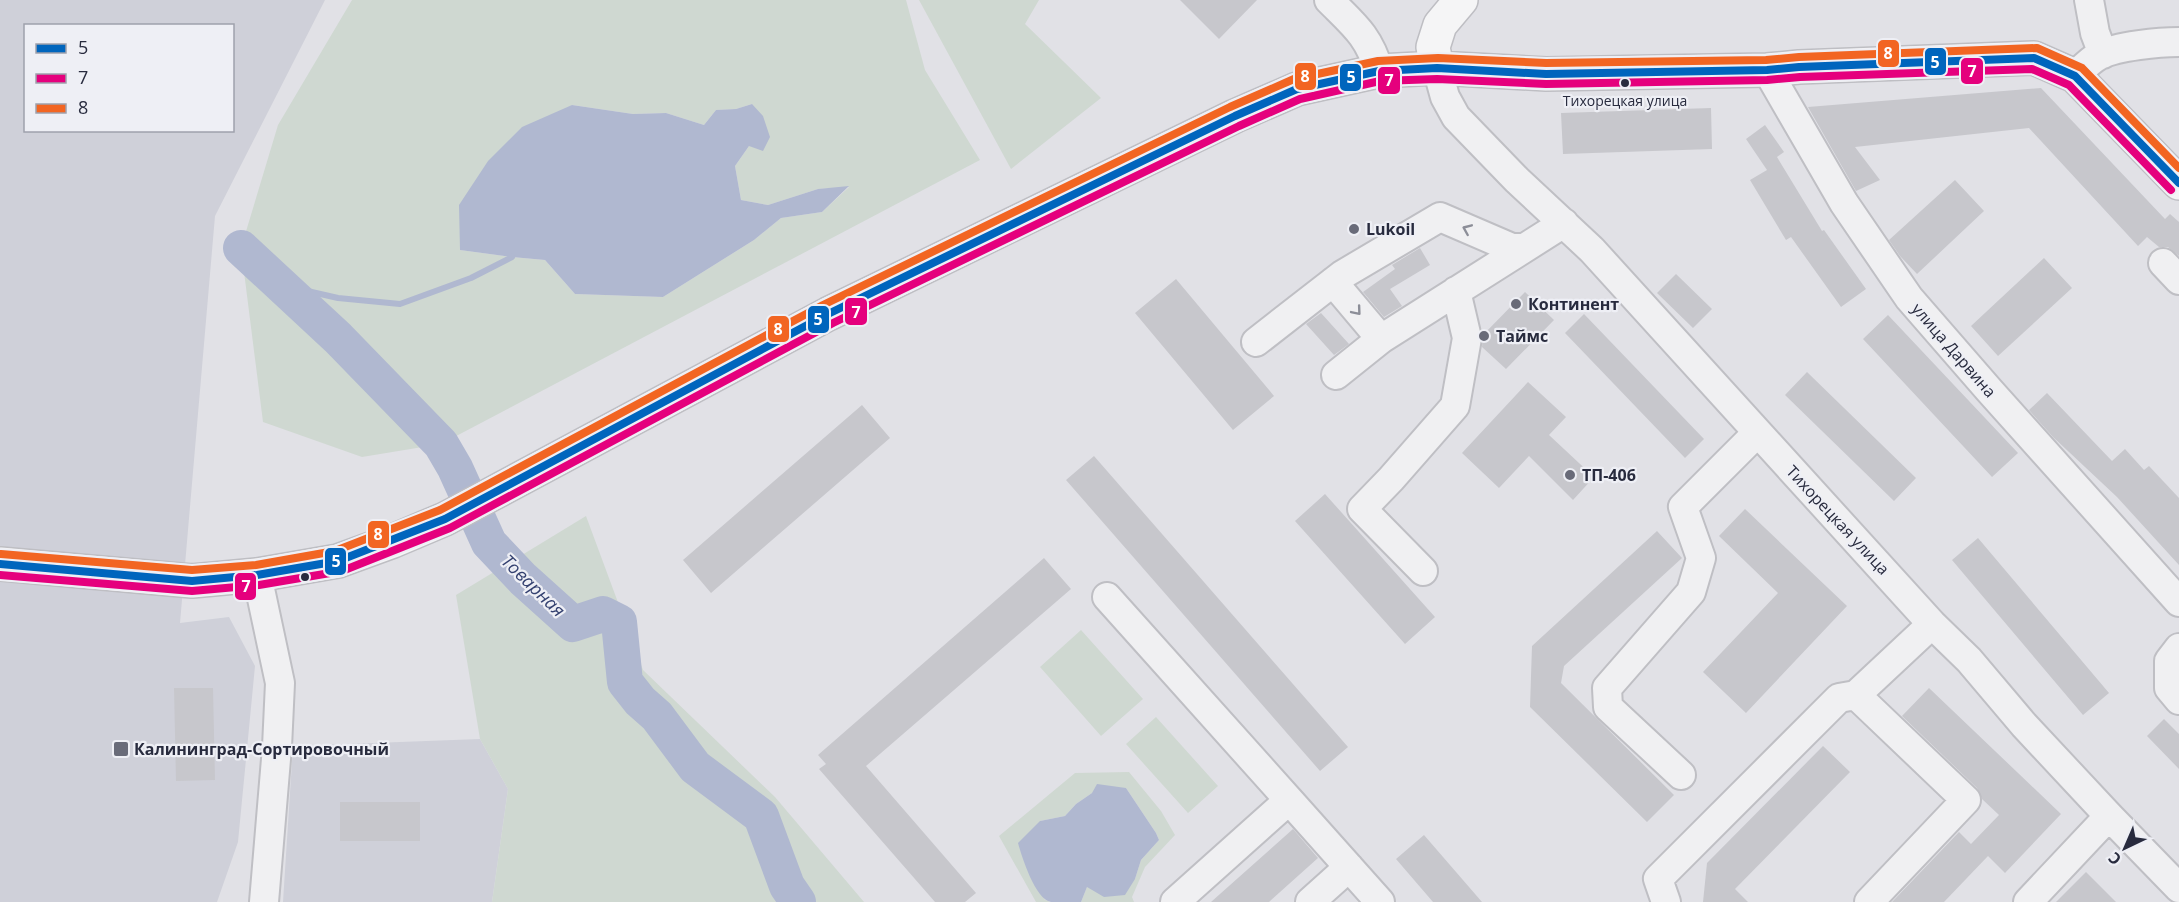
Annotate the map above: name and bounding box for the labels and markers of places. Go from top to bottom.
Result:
marker: Тихорецкая улица [1619,77,1631,89]
place label: Тихорецкая улица [1563,91,1687,110]
place label: Lukoil [1366,218,1415,240]
marker: Lukoil [1347,222,1361,236]
place label: Континент [1528,293,1619,315]
marker: Континент [1509,297,1523,311]
place label: Таймс [1496,325,1548,347]
marker: Таймс [1477,329,1491,343]
place label: ТП-406 [1582,464,1636,486]
marker: ТП-406 [1563,468,1577,482]
unlabelled marker [299,571,311,583]
place label: Калининград-Сортировочный [134,738,389,760]
marker: Калининград-Сортировочный [112,740,130,758]

